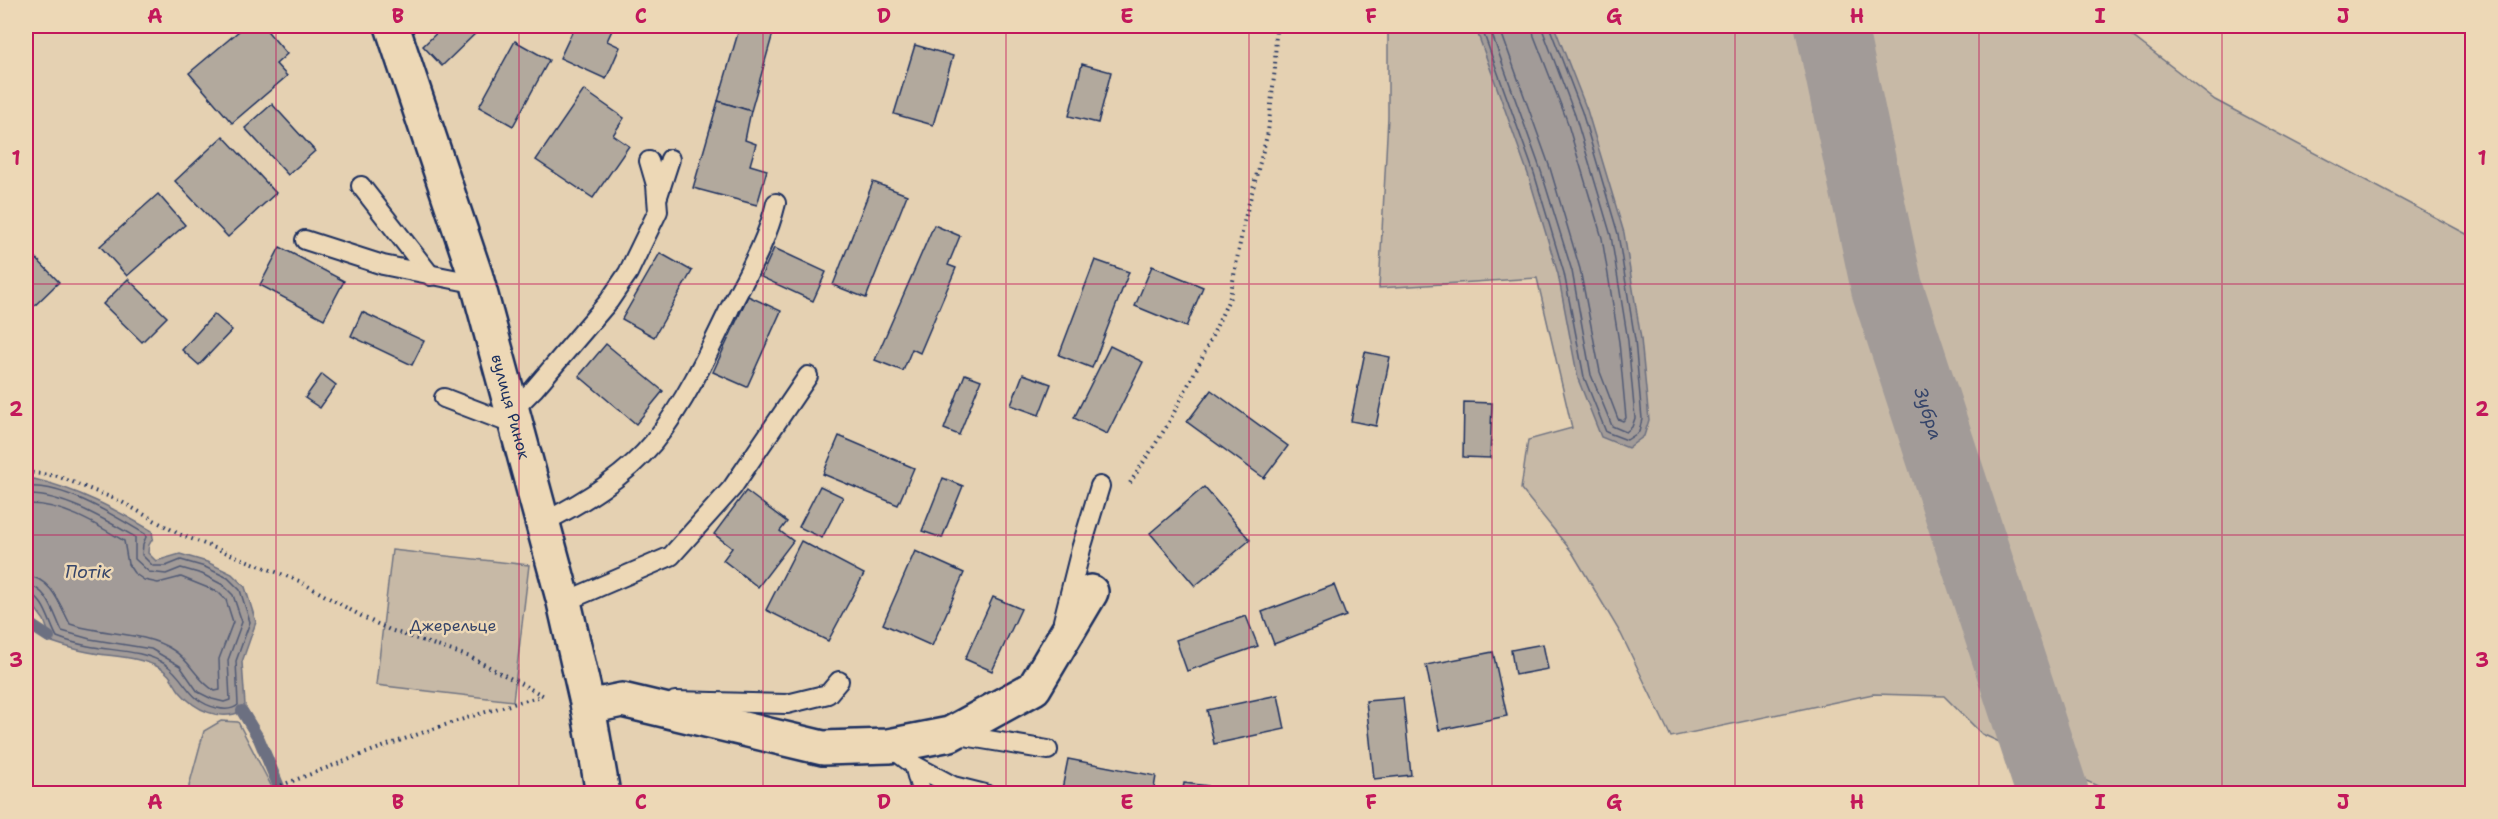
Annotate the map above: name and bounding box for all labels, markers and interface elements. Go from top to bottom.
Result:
text: A [147,3,163,29]
text: B [392,3,404,29]
text: C [635,3,647,29]
text: D [877,3,891,29]
text: E [1120,3,1134,29]
text: F [1365,3,1377,29]
text: G [1606,3,1622,29]
text: H [1850,3,1864,29]
text: I [2094,3,2106,29]
text: J [2337,3,2350,29]
text: 1 [11,145,21,171]
text: 1 [2477,145,2487,171]
street label: вулиця Ринок [487,352,535,462]
water label: Зубра [1908,384,1948,443]
text: 2 [9,396,23,422]
text: 2 [2475,396,2489,422]
water label: Потік [65,560,111,584]
park label: Джерельце [409,615,497,636]
text: 3 [9,647,23,673]
text: 3 [2475,647,2489,673]
text: A [147,789,163,815]
text: B [392,789,404,815]
text: C [635,789,647,815]
text: D [877,789,891,815]
text: E [1120,789,1134,815]
text: F [1365,789,1377,815]
text: G [1606,789,1622,815]
text: H [1850,789,1864,815]
text: I [2094,789,2106,815]
text: J [2337,789,2350,815]

